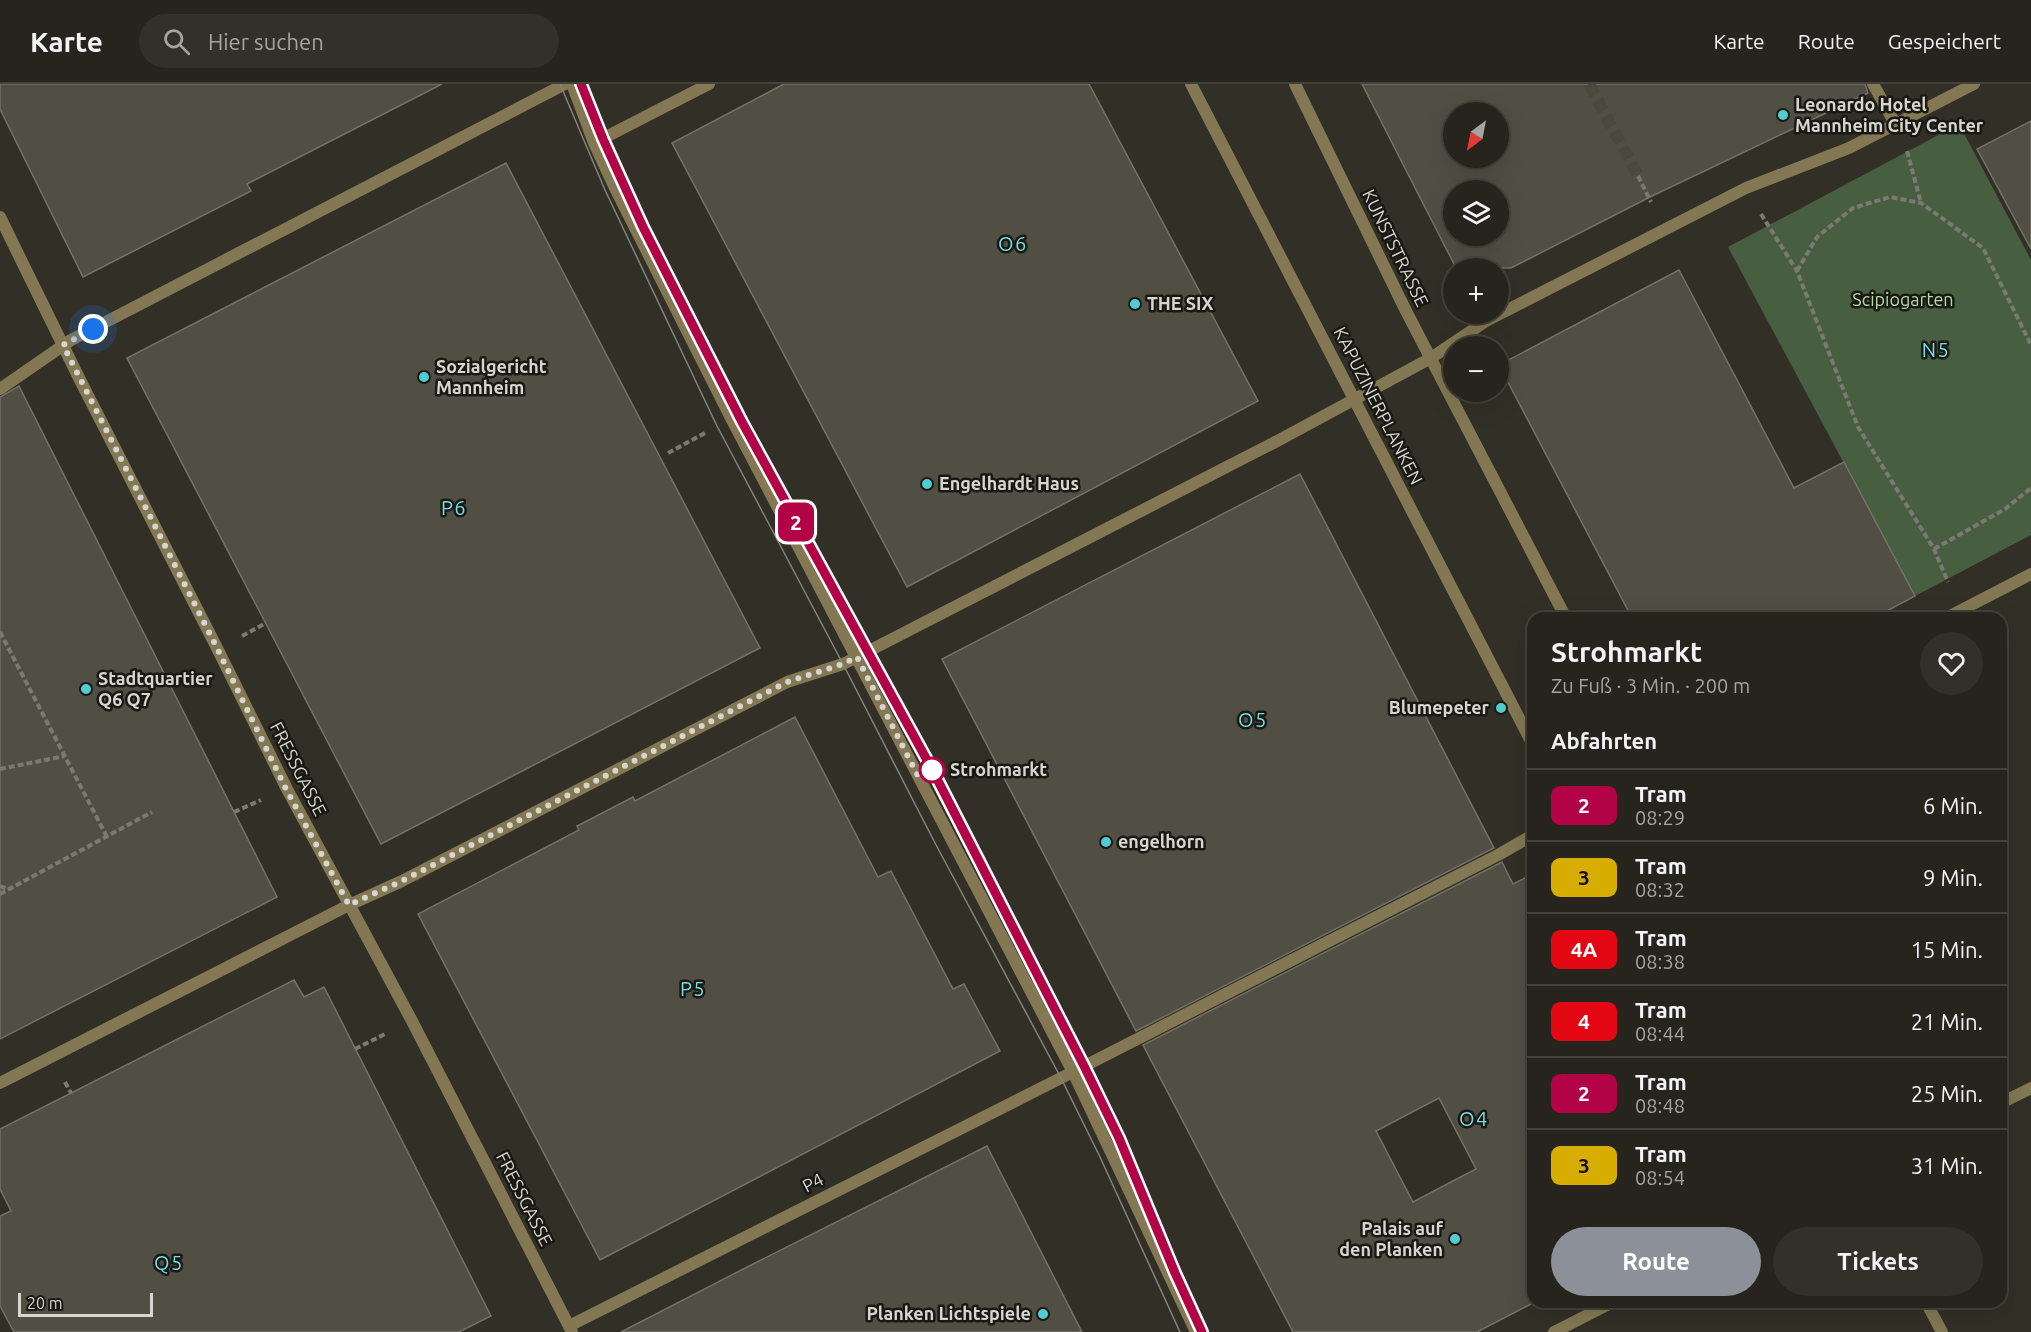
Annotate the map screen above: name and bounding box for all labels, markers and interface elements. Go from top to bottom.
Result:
search box [139,14,559,68]
icon: search [160,25,193,58]
text: Karte [30,26,103,57]
text: Hier suchen [208,29,324,54]
text: Karte [1713,29,1765,53]
text: Route [1798,29,1855,53]
text: Gespeichert [1888,29,2001,53]
place label: Leonardo Hotel Mannheim City Center [1795,94,1984,135]
north arrow [1443,102,1509,168]
map controls [1443,102,1509,402]
marker: Leonardo Hotel Mannheim City Center [1776,108,1790,122]
button: layers [1443,180,1509,246]
street label: KUNSTSTRASSE [1359,186,1433,309]
district label: O6 [998,232,1028,255]
button: + [1443,258,1509,324]
park label: Scipiogarten [1852,289,1954,309]
place label: THE SIX [1147,293,1213,313]
marker: THE SIX [1128,297,1142,311]
your location [78,314,108,344]
street label: KAPUZINERPLANKEN [1330,323,1427,488]
button: − [1443,336,1509,402]
district label: N5 [1922,338,1950,361]
place label: Sozialgericht Mannheim [436,356,547,397]
marker: Sozialgericht Mannheim [417,370,431,384]
place label: Engelhardt Haus [939,473,1079,493]
marker: Engelhardt Haus [920,477,934,491]
district label: P6 [441,496,467,519]
line badge: 2 [776,502,816,542]
text: 2 [790,510,802,534]
button: heart [1920,632,1983,695]
text: Strohmarkt [1551,636,1702,667]
place label: Stadtquartier Q6 Q7 [98,668,213,709]
text: Zu Fuß · 3 Min. · 200 m [1551,674,1750,697]
marker: Stadtquartier Q6 Q7 [79,682,93,696]
place label: Blumepeter [1389,697,1490,717]
marker: Blumepeter [1494,701,1508,715]
district label: O5 [1238,708,1268,731]
street label: FRESSGASSE [267,718,331,819]
text: Abfahrten [1551,728,1657,753]
marker: Strohmarkt [919,757,945,783]
place label: Strohmarkt [950,759,1047,779]
text: Tram [1635,781,1687,806]
text: 2 [1578,793,1590,817]
text: 6 Min. [1923,793,1983,818]
text: 08:29 [1635,806,1685,829]
place label: engelhorn [1118,831,1205,851]
marker: engelhorn [1099,835,1113,849]
text: Tram [1635,853,1687,878]
text: 3 [1578,865,1590,889]
text: 9 Min. [1923,865,1983,890]
text: 08:32 [1635,878,1685,901]
text: Tram [1635,925,1687,950]
text: 4A [1571,937,1597,961]
text: 15 Min. [1911,937,1983,962]
text: 08:38 [1635,950,1685,973]
district label: P5 [680,977,706,1000]
text: Tram [1635,997,1687,1022]
text: 4 [1578,1009,1590,1033]
text: 21 Min. [1911,1009,1983,1034]
text: 08:44 [1635,1022,1685,1045]
text: Tram [1635,1069,1687,1094]
text: 2 [1578,1081,1590,1105]
text: 25 Min. [1911,1081,1983,1106]
text: 08:48 [1635,1094,1685,1117]
district label: O4 [1459,1107,1489,1130]
text: Tram [1635,1141,1687,1166]
street label: FRESSGASSE [493,1148,557,1249]
text: 3 [1578,1153,1590,1177]
text: 31 Min. [1911,1153,1983,1178]
text: 08:54 [1635,1166,1685,1189]
street label: P4 [799,1168,826,1196]
place label: Palais auf den Planken [1339,1218,1444,1259]
button: Route [1551,1227,1761,1296]
button: Tickets [1773,1227,1983,1296]
marker: Palais auf den Planken [1448,1232,1462,1246]
district label: Q5 [154,1251,184,1274]
scale bar [18,1290,153,1318]
text: 20 m [27,1294,63,1312]
place label: Planken Lichtspiele [866,1303,1031,1323]
marker: Planken Lichtspiele [1036,1307,1050,1321]

